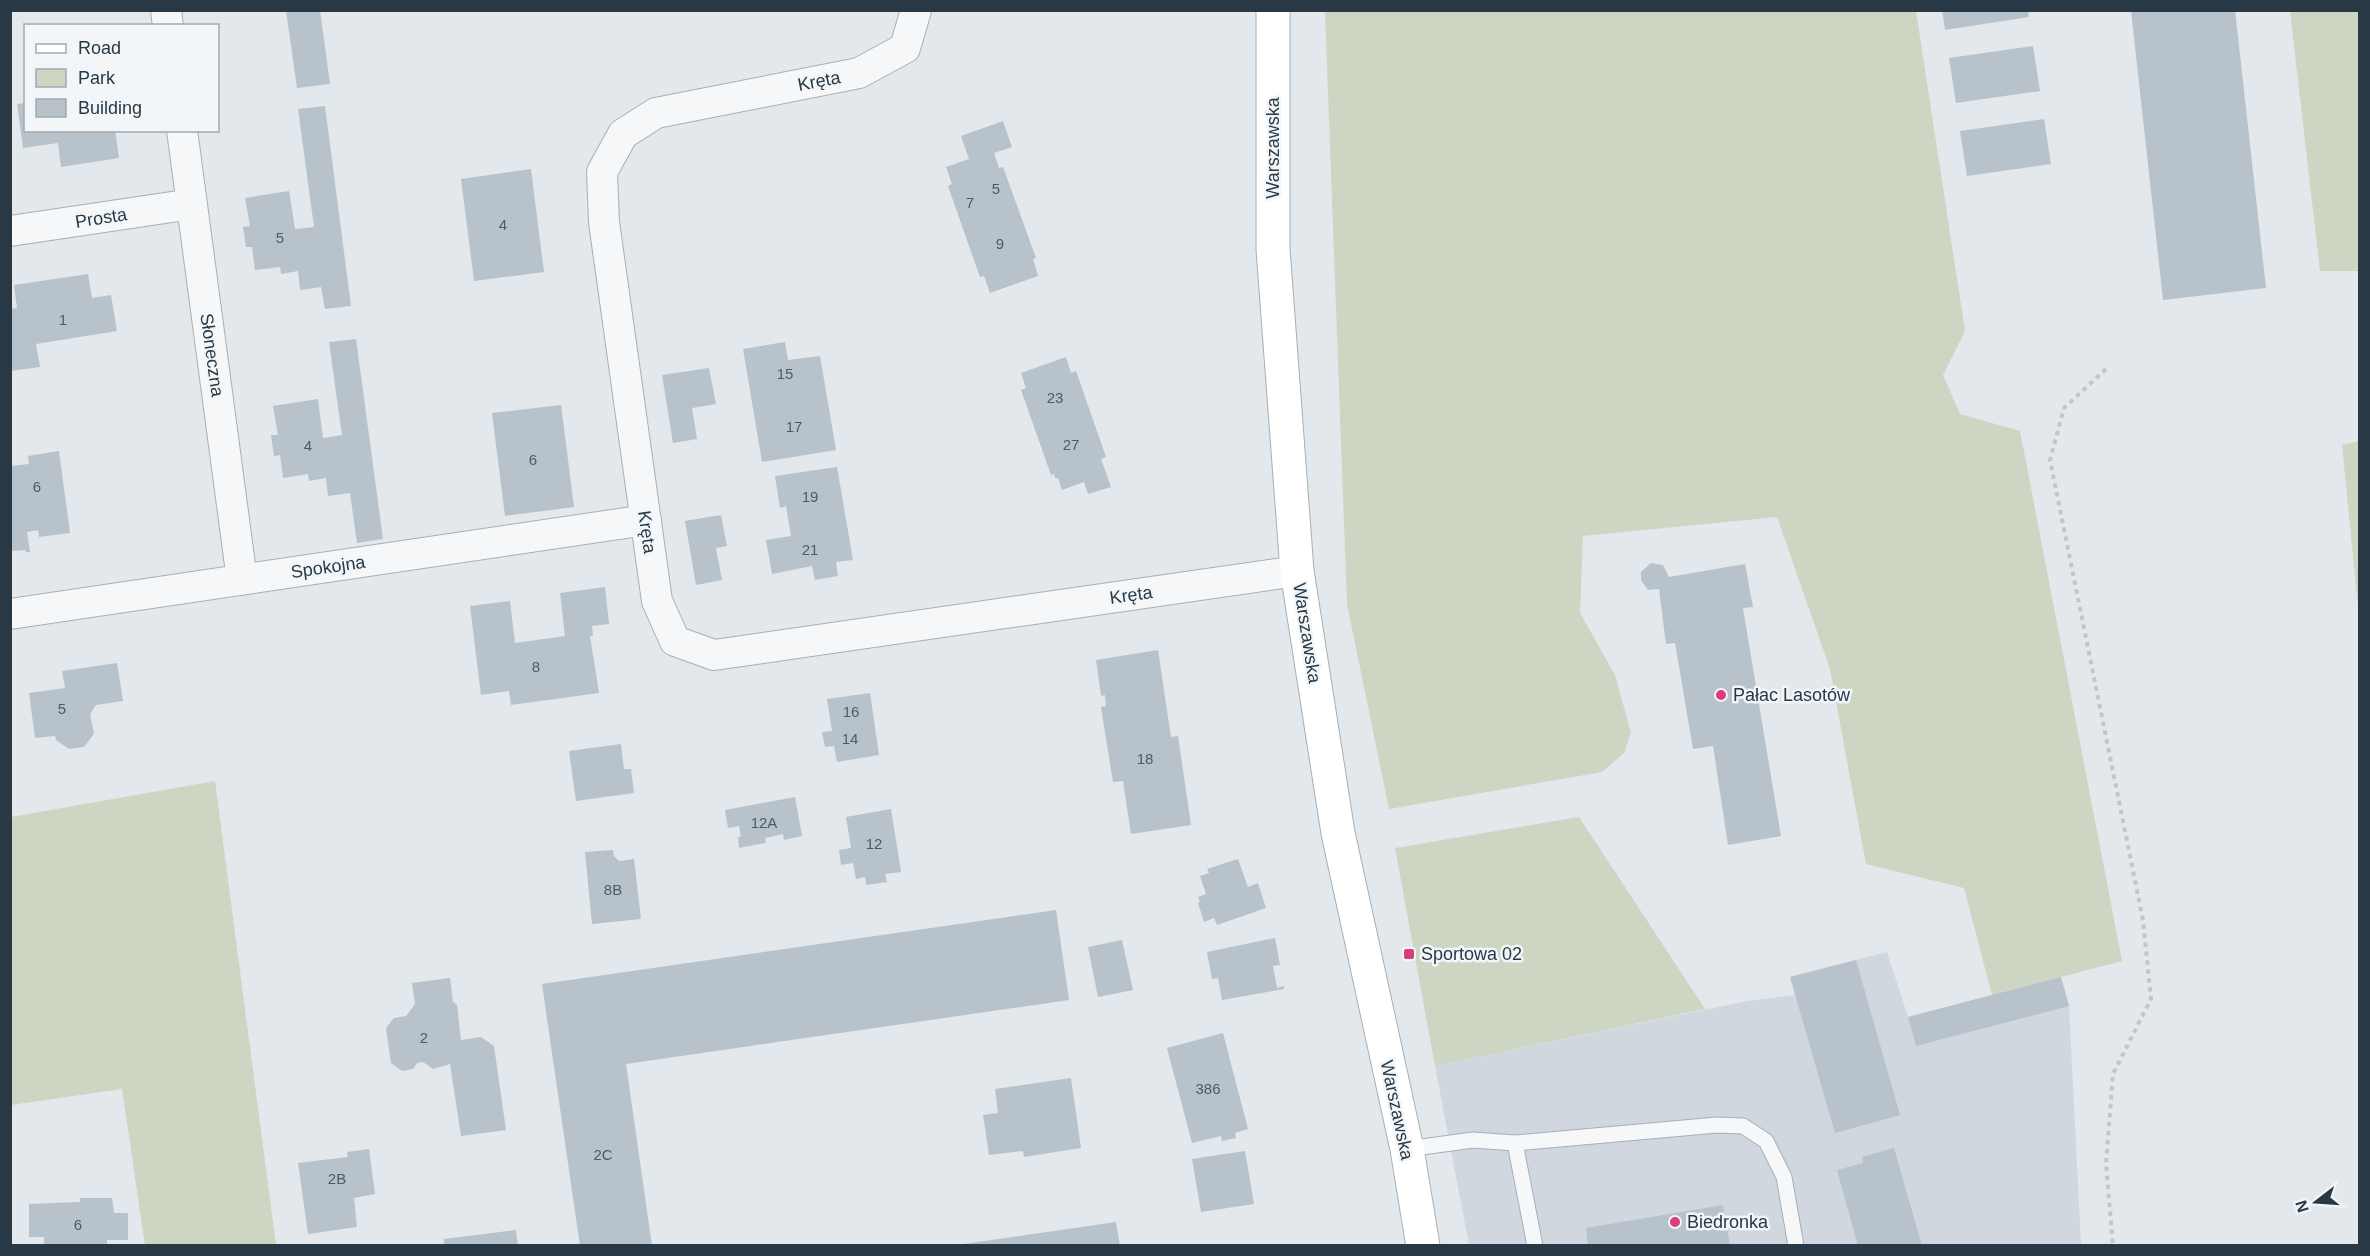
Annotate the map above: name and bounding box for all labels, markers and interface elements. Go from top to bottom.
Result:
legend [24,24,219,132]
text: Road [78,38,121,58]
street label: Kręta [796,67,843,95]
text: Park [78,68,116,88]
street label: Warszawska [1263,96,1283,199]
text: Building [78,98,142,118]
house number: 5 [992,180,1000,197]
house number: 7 [966,194,974,211]
street label: Prosta [74,204,129,232]
house number: 4 [499,216,507,233]
house number: 5 [276,229,284,246]
house number: 9 [996,235,1004,252]
house number: 1 [59,311,67,328]
street label: Słoneczna [196,312,228,399]
house number: 15 [777,365,793,382]
house number: 23 [1047,389,1063,406]
house number: 17 [786,418,802,435]
house number: 27 [1063,436,1079,453]
house number: 4 [304,437,312,454]
house number: 6 [529,451,537,468]
house number: 6 [33,478,41,495]
house number: 19 [802,488,818,505]
street label: Kręta [634,509,660,556]
house number: 21 [802,541,818,558]
street label: Spokojna [289,552,368,582]
street label: Warszawska [1289,581,1325,686]
street label: Kręta [1108,582,1155,608]
house number: 8 [532,658,540,675]
place label: Pałac Lasotów [1733,685,1851,705]
marker: Pałac Lasotów [1714,688,1728,702]
house number: 5 [58,700,66,717]
house number: 16 [843,703,859,720]
house number: 14 [842,730,858,747]
house number: 18 [1137,750,1153,767]
house number: 12A [751,814,777,831]
house number: 12 [866,835,882,852]
house number: 8B [604,881,622,898]
place label: Sportowa 02 [1421,944,1522,964]
marker: Sportowa 02 [1402,947,1416,961]
house number: 2 [420,1029,428,1046]
street label: Warszawska [1377,1058,1418,1163]
house number: 386 [1195,1080,1221,1097]
house number: 2C [593,1146,613,1163]
house number: 2B [328,1170,346,1187]
north arrow [2286,1172,2346,1232]
text: N [2292,1198,2312,1214]
place label: Biedronka [1687,1212,1769,1232]
marker: Biedronka [1668,1215,1682,1229]
house number: 6 [74,1216,82,1233]

